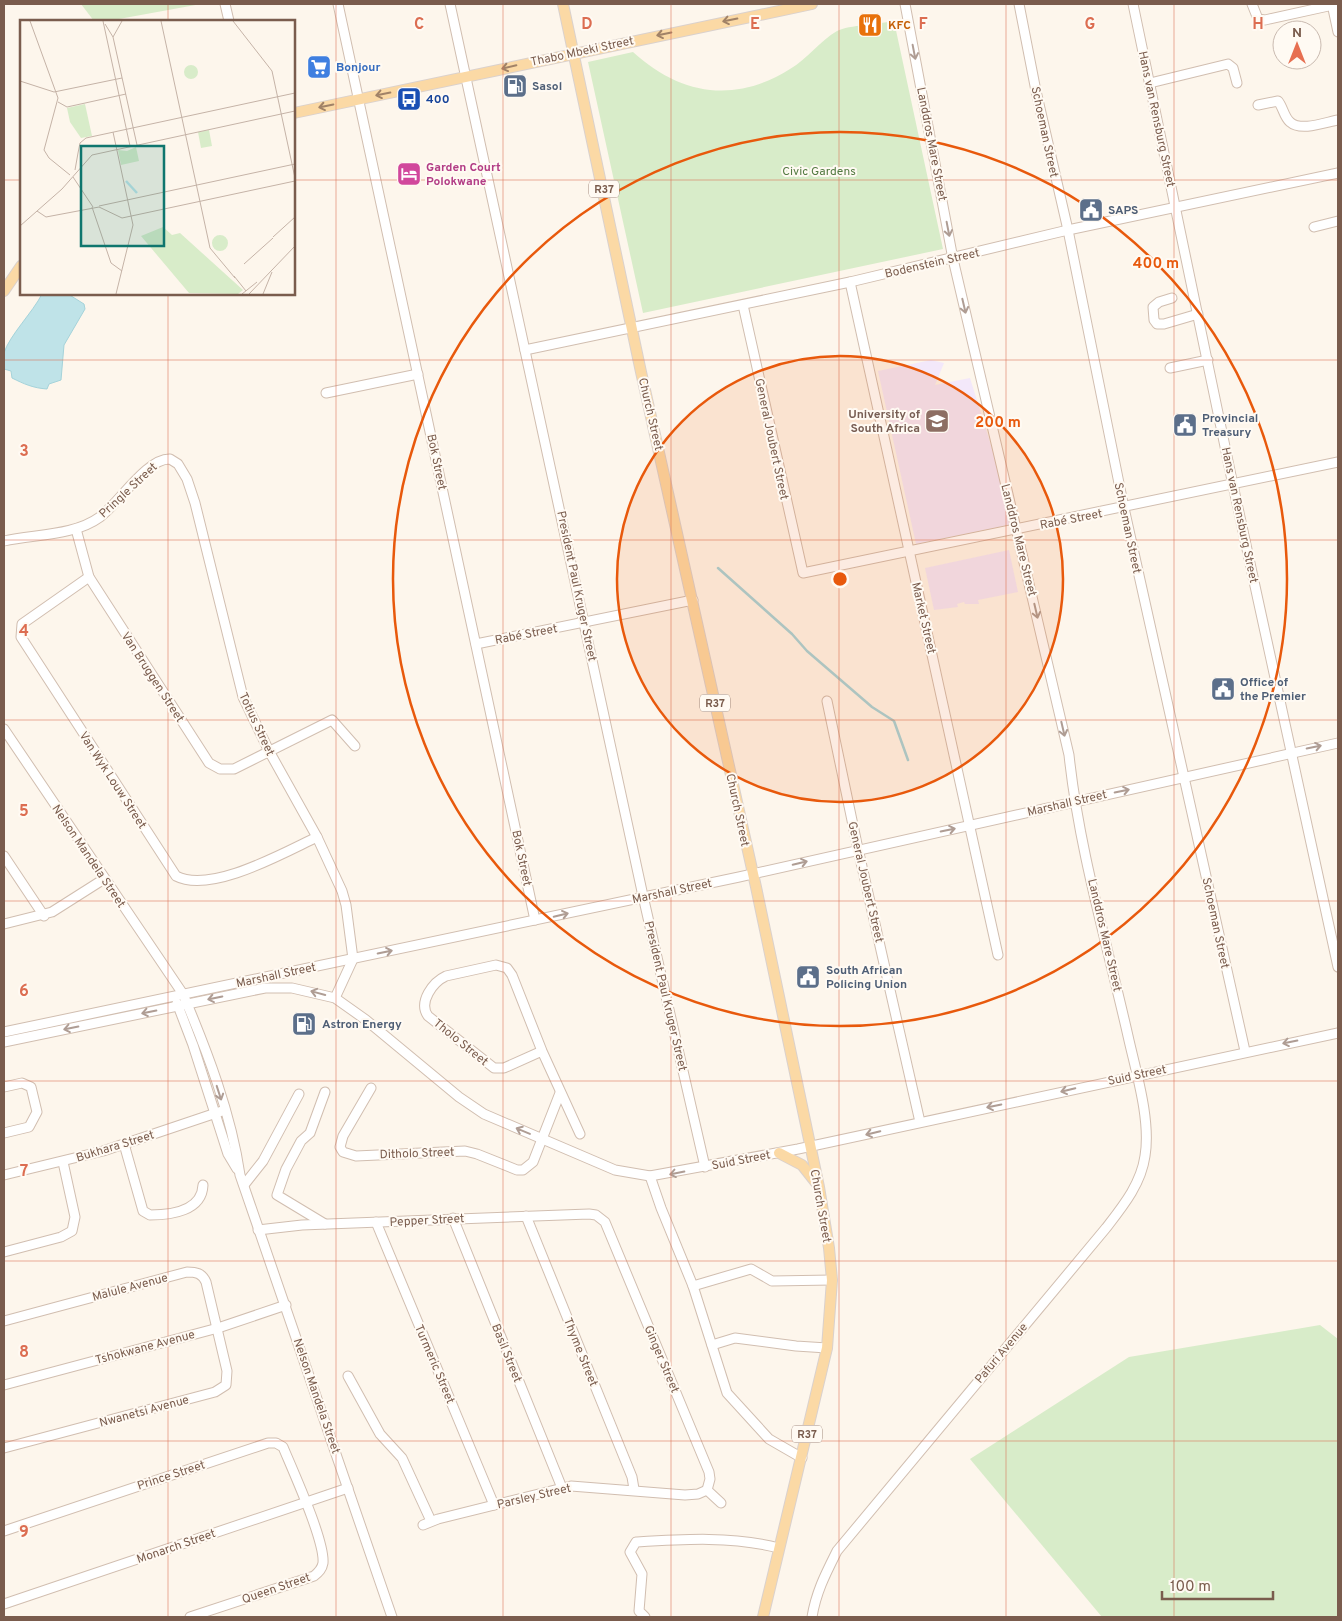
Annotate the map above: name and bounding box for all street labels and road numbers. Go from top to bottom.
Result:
street label: Thabo Mbeki Street [529,33,635,71]
street label: Hans van Rensburg Street [1134,50,1178,189]
street label: Schoeman Street [1027,85,1061,179]
street label: Landdros Mare Street [912,86,950,202]
road number: R37 [589,180,619,198]
street label: Bodenstein Street [883,245,981,283]
street label: Church Street [634,376,666,452]
street label: General Joubert Street [750,377,792,501]
street label: Bok Street [422,433,450,492]
street label: Hans van Rensburg Street [1217,446,1261,585]
street label: Pringle Street [96,460,161,522]
street label: Schoeman Street [1110,481,1144,575]
street label: Landdros Mare Street [996,482,1040,598]
street label: Rabé Street [1039,506,1104,534]
street label: President Paul Kruger Street [552,509,600,663]
street label: Market Street [907,581,939,656]
street label: Rabé Street [494,621,559,649]
street label: Van Bruggen Street [117,629,187,726]
street label: Totius Street [234,690,278,759]
road number: R37 [700,694,730,711]
street label: Van Wyk Louw Street [75,729,150,832]
street label: Church Street [721,772,753,848]
street label: Marshall Street [1026,787,1109,821]
street label: Nelson Mandela Street [48,802,129,911]
street label: General Joubert Street [843,820,887,944]
street label: Bok Street [507,829,535,888]
street label: Marshall Street [631,876,714,908]
street label: Schoeman Street [1198,876,1232,970]
street label: Landdros Mare Street [1083,877,1125,993]
street label: President Paul Kruger Street [640,920,690,1073]
street label: Marshall Street [235,960,318,992]
street label: Tholo Street [430,1016,491,1070]
street label: Suid Street [1106,1062,1168,1090]
street label: Bukhara Street [74,1127,156,1166]
street label: Ditholo Street [379,1145,455,1163]
street label: Suid Street [710,1147,772,1175]
street label: Church Street [806,1168,834,1244]
street label: Pepper Street [389,1211,465,1231]
street label: Malule Avenue [91,1270,170,1306]
street label: Thyme Street [559,1316,601,1389]
street label: Pafuri Avenue [972,1320,1032,1387]
street label: Turmeric Street [410,1322,458,1406]
street label: Basil Street [487,1322,525,1385]
street label: Ginger Street [640,1323,683,1396]
street label: Tshokwane Avenue [94,1327,197,1369]
street label: Nelson Mandela Street [289,1336,343,1456]
street label: Nwanetsi Avenue [98,1392,191,1432]
road number: R37 [792,1426,822,1442]
street label: Prince Street [135,1457,207,1494]
street label: Parsley Street [496,1481,573,1513]
street label: Monarch Street [135,1526,218,1568]
street label: Queen Street [240,1570,313,1608]

